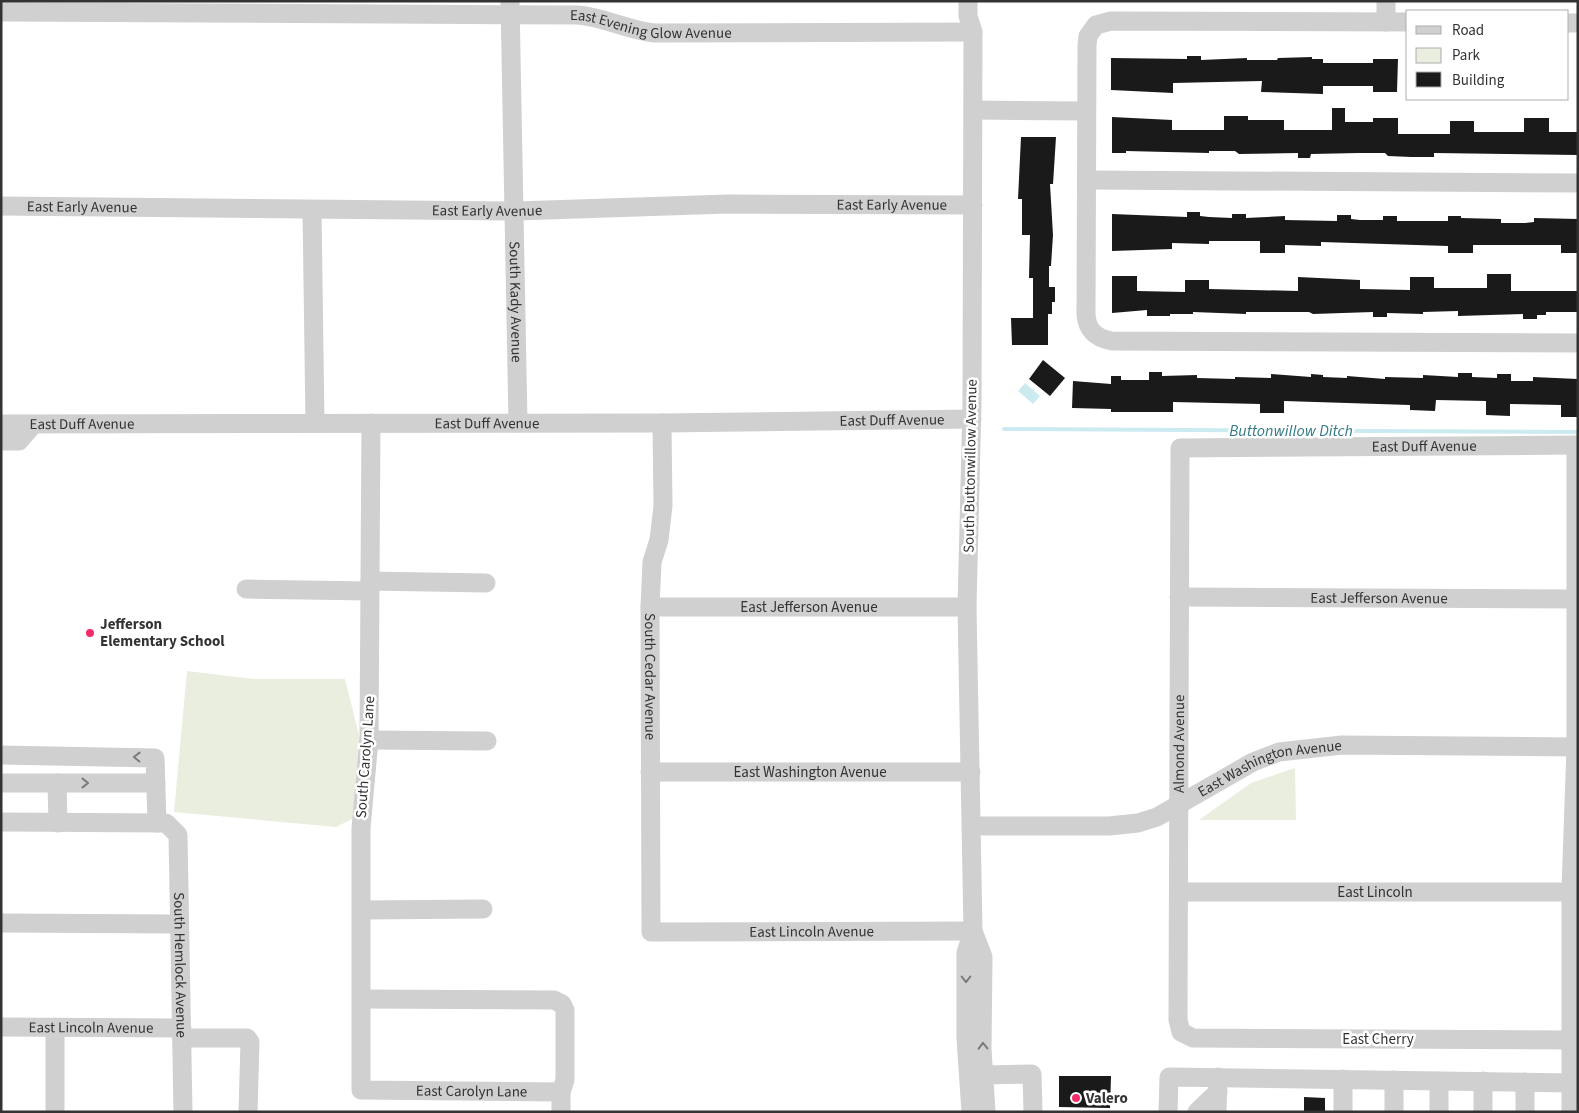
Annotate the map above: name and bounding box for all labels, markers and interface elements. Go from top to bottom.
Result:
street label: East Evening Glow Avenue [570,5,732,44]
legend [1406,10,1569,100]
text: Road [1452,20,1484,41]
text: Park [1452,45,1481,66]
text: Building [1452,70,1505,91]
street label: East Early Avenue [837,194,947,216]
street label: East Early Avenue [27,196,137,218]
street label: East Early Avenue [432,200,543,222]
street label: South Kady Avenue [504,241,527,363]
street label: South Buttonwillow Avenue [958,379,983,553]
street label: East Duff Avenue [839,409,945,432]
street label: East Duff Avenue [435,413,539,434]
street label: East Duff Avenue [30,414,134,435]
water label: Buttonwillow Ditch [1229,420,1353,442]
street label: East Duff Avenue [1372,436,1477,458]
street label: East Jefferson Avenue [1310,588,1448,609]
street label: East Jefferson Avenue [740,597,878,618]
street label: South Cedar Avenue [639,613,660,740]
place label: Jefferson Elementary School [100,614,225,652]
marker: Jefferson Elementary School [84,627,96,639]
street label: South Carolyn Lane [351,695,380,819]
street label: Almond Avenue [1169,695,1190,793]
street label: East Washington Avenue [1194,735,1343,803]
one-way arrow [132,752,140,763]
street label: East Washington Avenue [733,762,887,783]
one-way arrow [82,778,89,788]
street label: East Lincoln [1337,882,1413,903]
street label: South Hemlock Avenue [168,892,192,1038]
street label: East Lincoln Avenue [749,921,874,943]
one-way arrow [961,976,971,983]
street label: East Lincoln Avenue [29,1017,153,1039]
street label: East Cherry [1342,1029,1414,1050]
one-way arrow [978,1041,988,1049]
street label: East Carolyn Lane [416,1081,527,1103]
place label: Valero [1085,1088,1128,1109]
marker: Valero [1070,1092,1082,1104]

